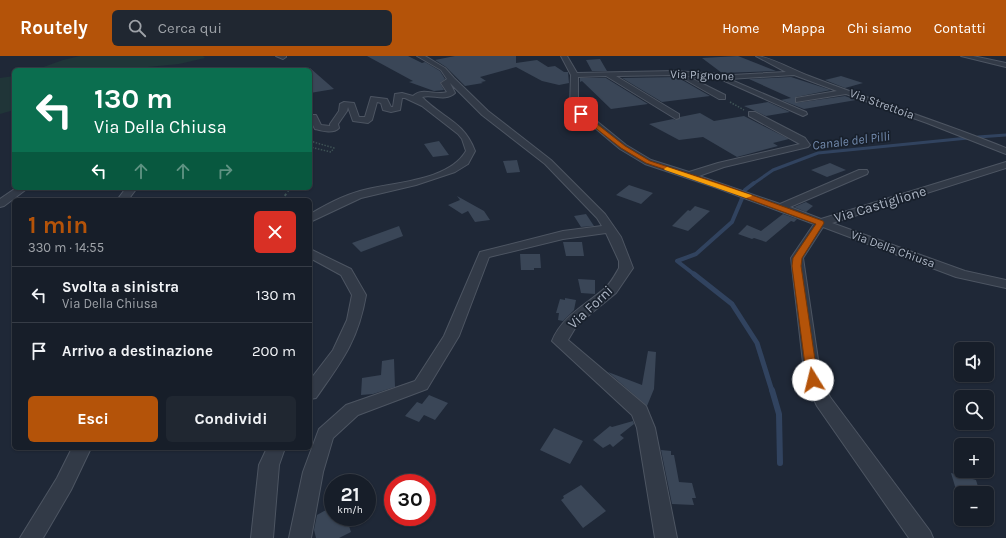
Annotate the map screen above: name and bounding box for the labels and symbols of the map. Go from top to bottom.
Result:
street label: Via Pignone [670,67,734,83]
street label: Via Strettoia [848,86,916,122]
pin [564,97,598,131]
water label: Canale del Pilli [811,128,891,153]
street label: Via Castiglione [832,182,928,227]
street label: Via Della Chiusa [849,227,937,271]
street label: Via Forni [564,282,616,332]
position arrow [792,359,834,401]
speed limit sign: 30 [384,474,436,526]

